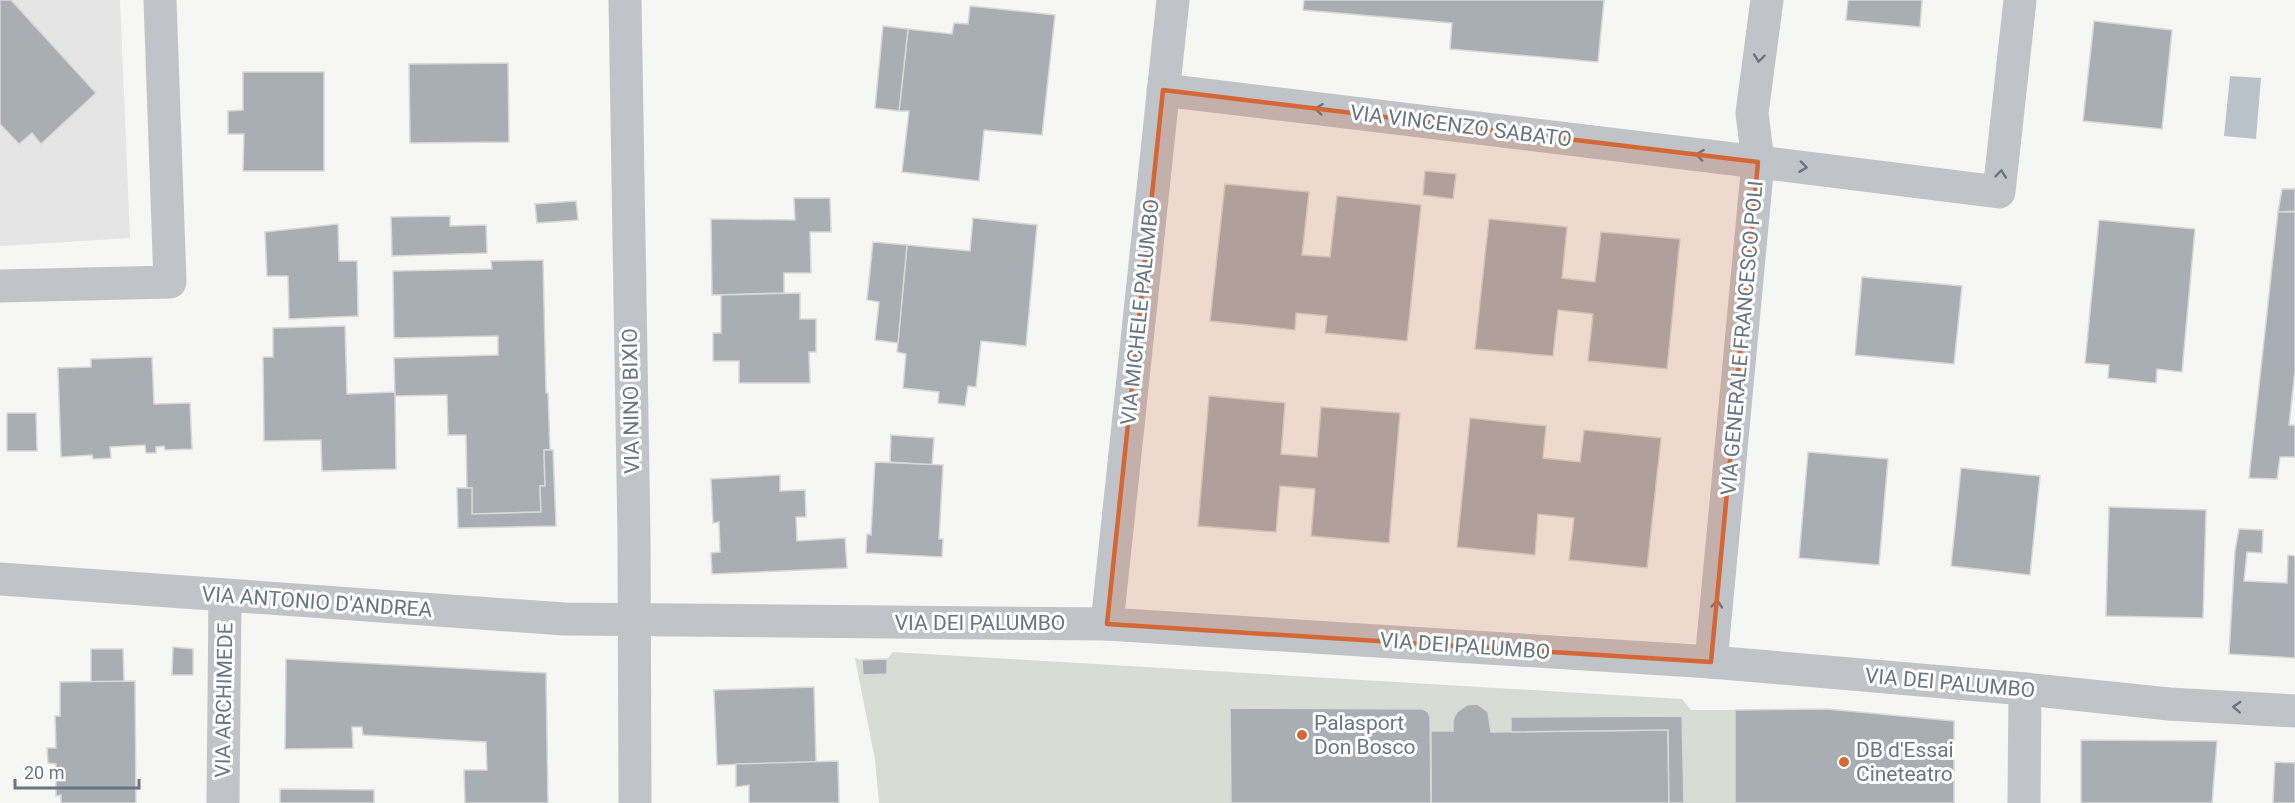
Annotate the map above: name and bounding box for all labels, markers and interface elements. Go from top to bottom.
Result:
one-way arrow [1754,53,1766,63]
street label: VIA VINCENZO SABATO [1349,100,1573,152]
one-way arrow [1314,103,1324,116]
one-way arrow [1696,149,1705,162]
one-way arrow [1799,161,1808,173]
one-way arrow [1994,169,2007,178]
street label: VIA GENERALE FRANCESCO POLI [1716,180,1768,496]
street label: VIA MICHELE PALUMBO [1116,198,1164,426]
street label: VIA NINO BIXIO [618,328,644,474]
street label: VIA ANTONIO D'ANDREA [201,582,433,622]
one-way arrow [1710,599,1723,608]
street label: VIA DEI PALUMBO [895,611,1065,635]
street label: VIA ARCHIMEDE [211,622,237,778]
street label: VIA DEI PALUMBO [1379,628,1551,664]
street label: VIA DEI PALUMBO [1864,664,2036,702]
one-way arrow [2232,701,2241,714]
place label: Palasport Don Bosco [1314,711,1415,759]
marker: Palasport Don Bosco [1295,728,1309,742]
place label: DB d'Essai Cineteatro [1856,738,1954,786]
scale bar [15,752,140,790]
marker: DB d'Essai Cineteatro [1837,755,1851,769]
text: 20 m [24,762,64,783]

